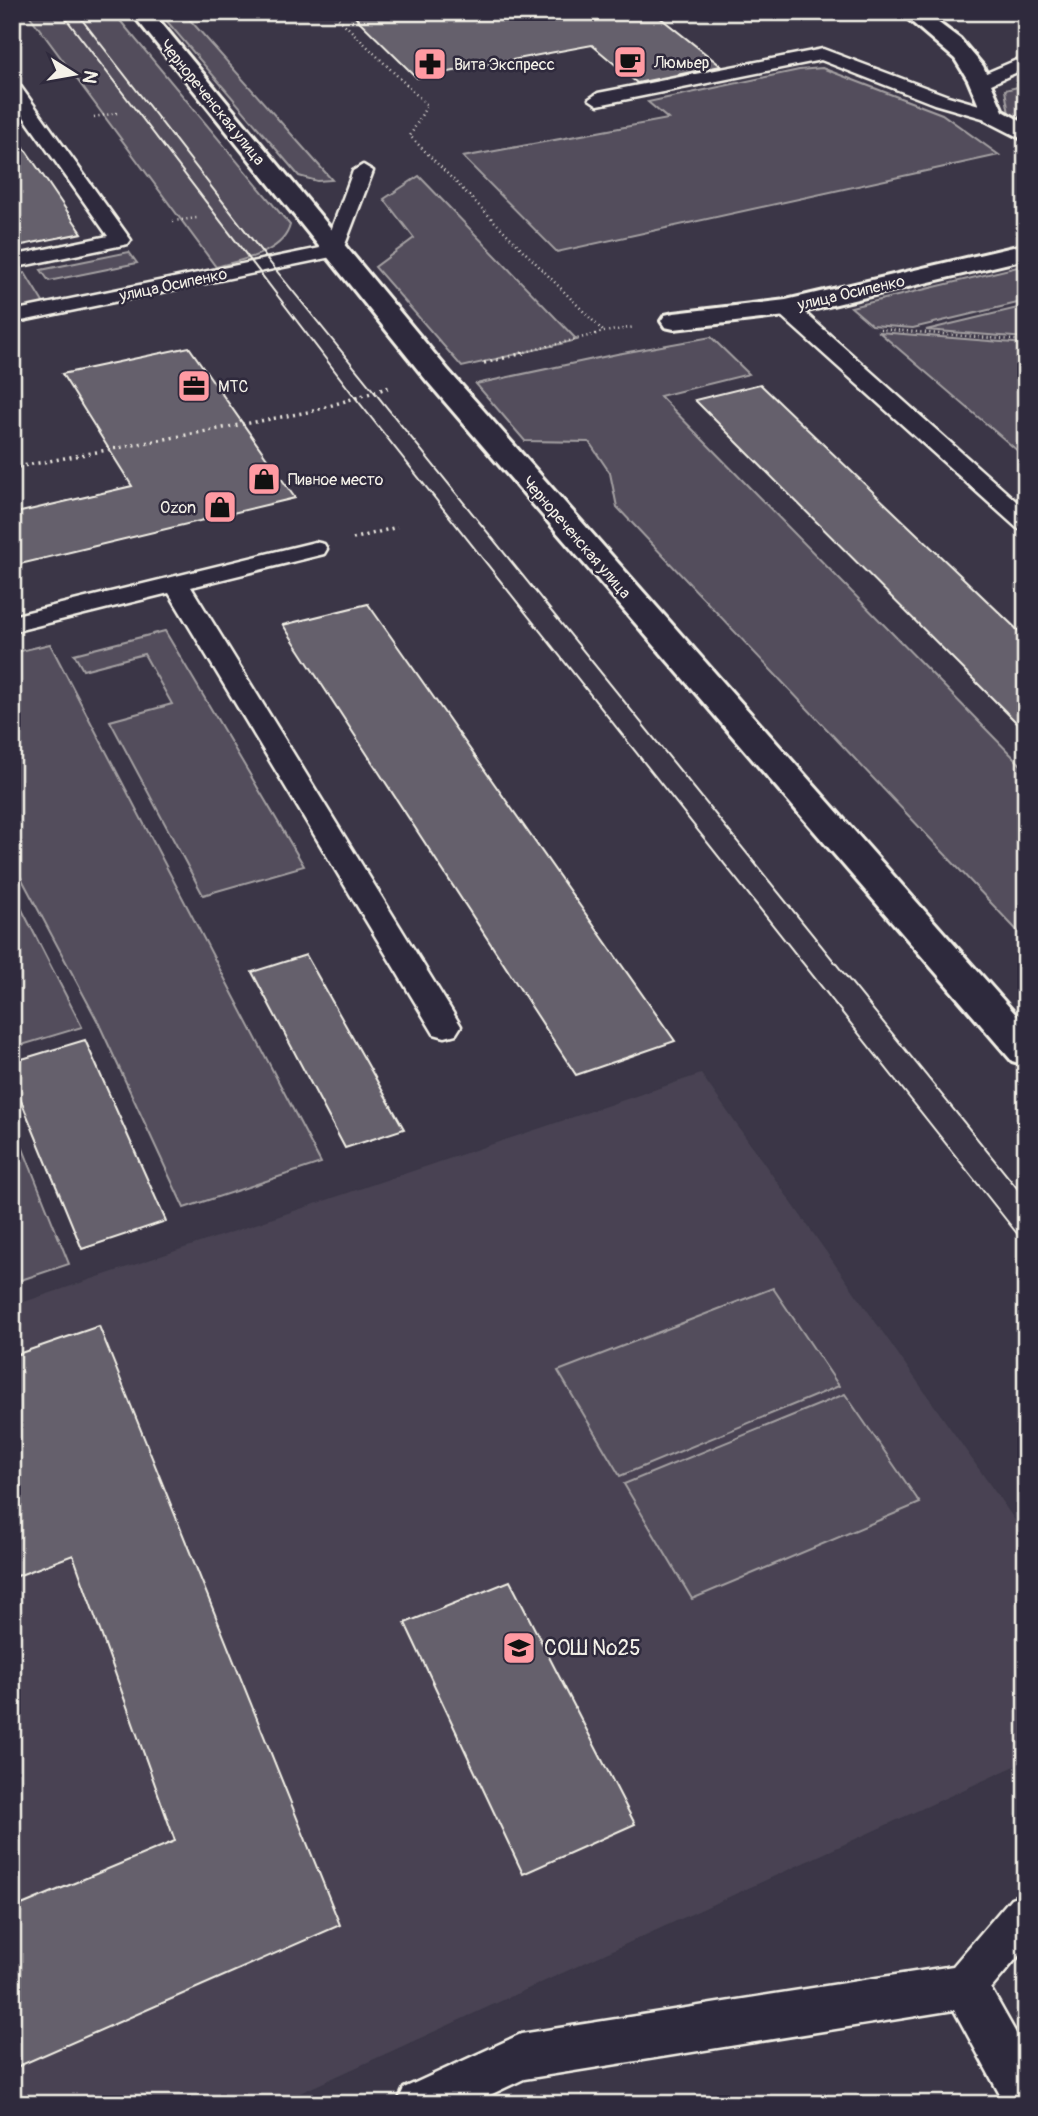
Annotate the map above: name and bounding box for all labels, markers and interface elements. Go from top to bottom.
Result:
street label: Чернореченская улица [155,36,269,169]
north arrow [38,38,108,108]
cafe icon: Люмьер [611,43,649,81]
pharmacy icon: Вита Экспресс [411,45,449,83]
place label: Люмьер [653,53,709,73]
place label: Вита Экспресс [454,55,555,75]
text: N [77,68,103,86]
street label: улица Осипенко [117,264,229,306]
street label: улица Осипенко [795,271,907,315]
office icon: МТС [175,367,213,405]
place label: МТС [218,377,248,397]
shop icon: Пивное место [245,460,283,498]
place label: Пивное место [288,470,384,490]
street label: Чернореченская улица [518,472,635,603]
shop icon: Ozon [201,488,239,526]
place label: Ozon [160,498,196,518]
school or university icon: СОШ №25 [500,1629,538,1667]
place label: СОШ №25 [544,1635,641,1662]

